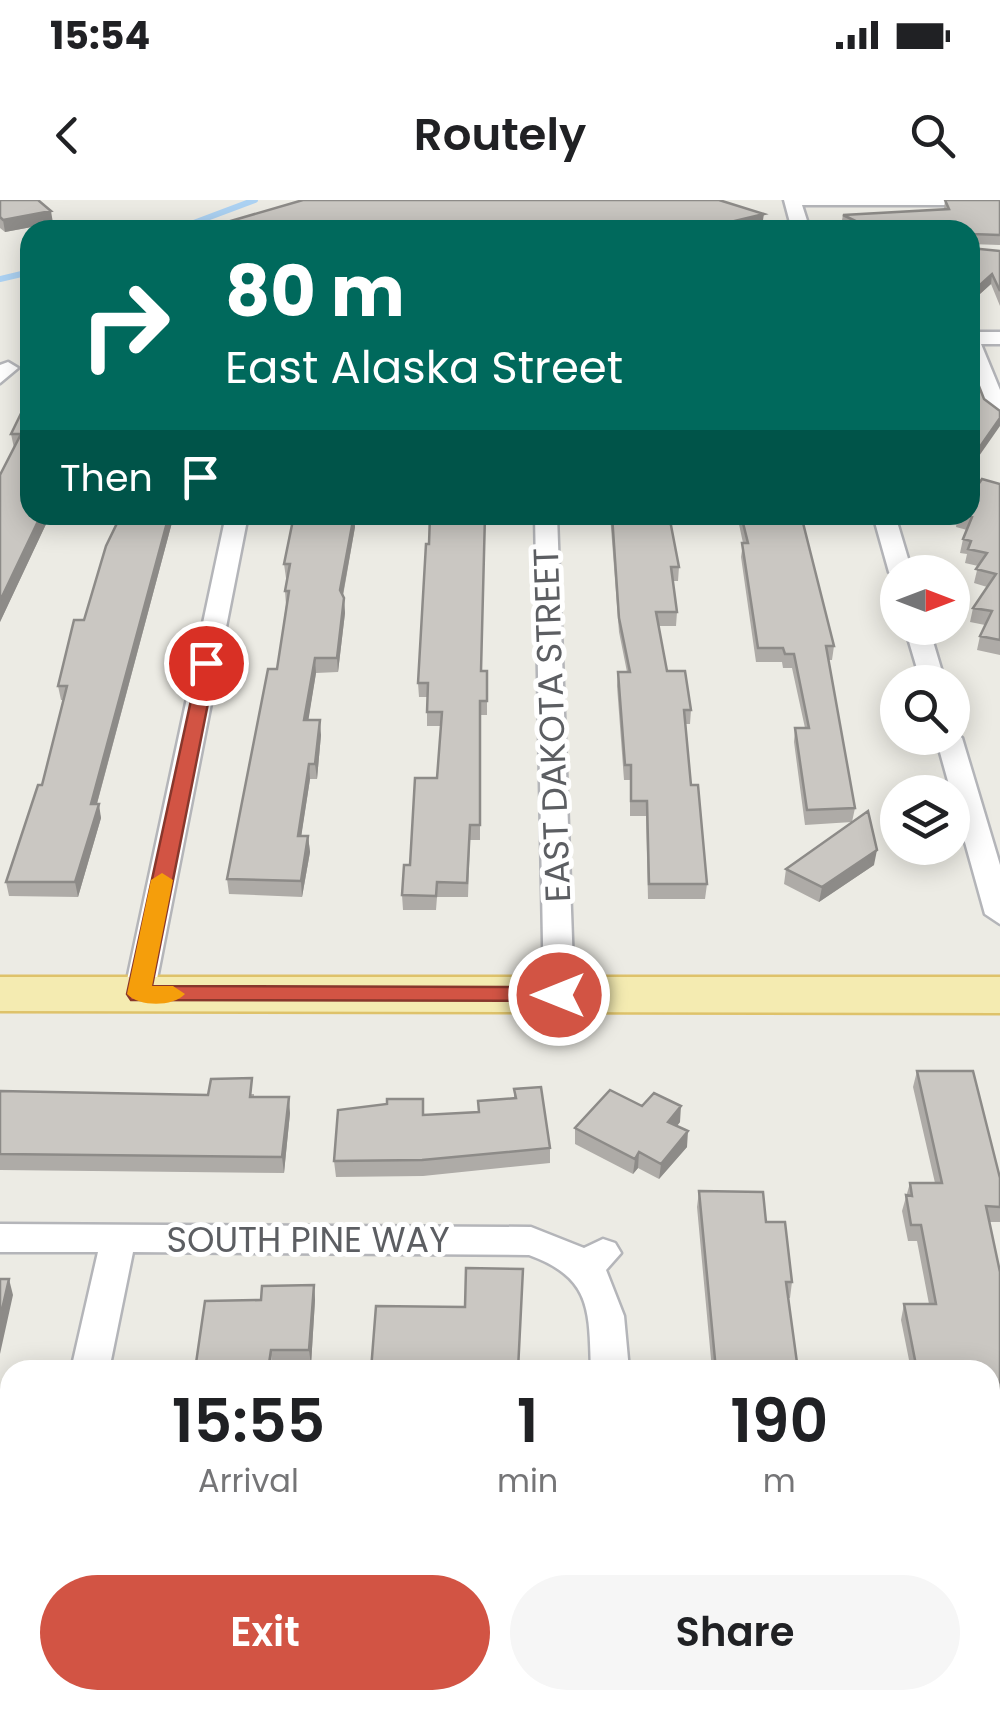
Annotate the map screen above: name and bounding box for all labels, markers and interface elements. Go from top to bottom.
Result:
text: 15:54 [50,9,150,62]
text: Routely [414,103,586,166]
icon: back [40,108,95,163]
icon: search [905,108,960,163]
text: 80 m [225,242,405,341]
icon: right [60,260,190,390]
text: East Alaska Street [225,336,623,399]
icon: arrive [173,450,228,505]
text: Then [60,451,153,504]
street label: EAST DAKOTA STREET [521,547,582,903]
north arrow [880,555,970,645]
map controls [880,555,970,865]
pin [164,621,249,706]
icon: arrive [179,636,234,691]
button: search [880,665,970,755]
button: layers [880,775,970,865]
position arrow [507,943,611,1047]
street label: SOUTH PINE WAY [166,1215,450,1264]
text: 15:55 [172,1379,325,1463]
text: 1 [517,1379,539,1463]
text: 190 [730,1379,828,1463]
text: Arrival [198,1458,299,1503]
text: min [497,1458,558,1503]
text: m [763,1458,796,1503]
button: Exit [40,1575,490,1690]
button: Share [510,1575,960,1690]

